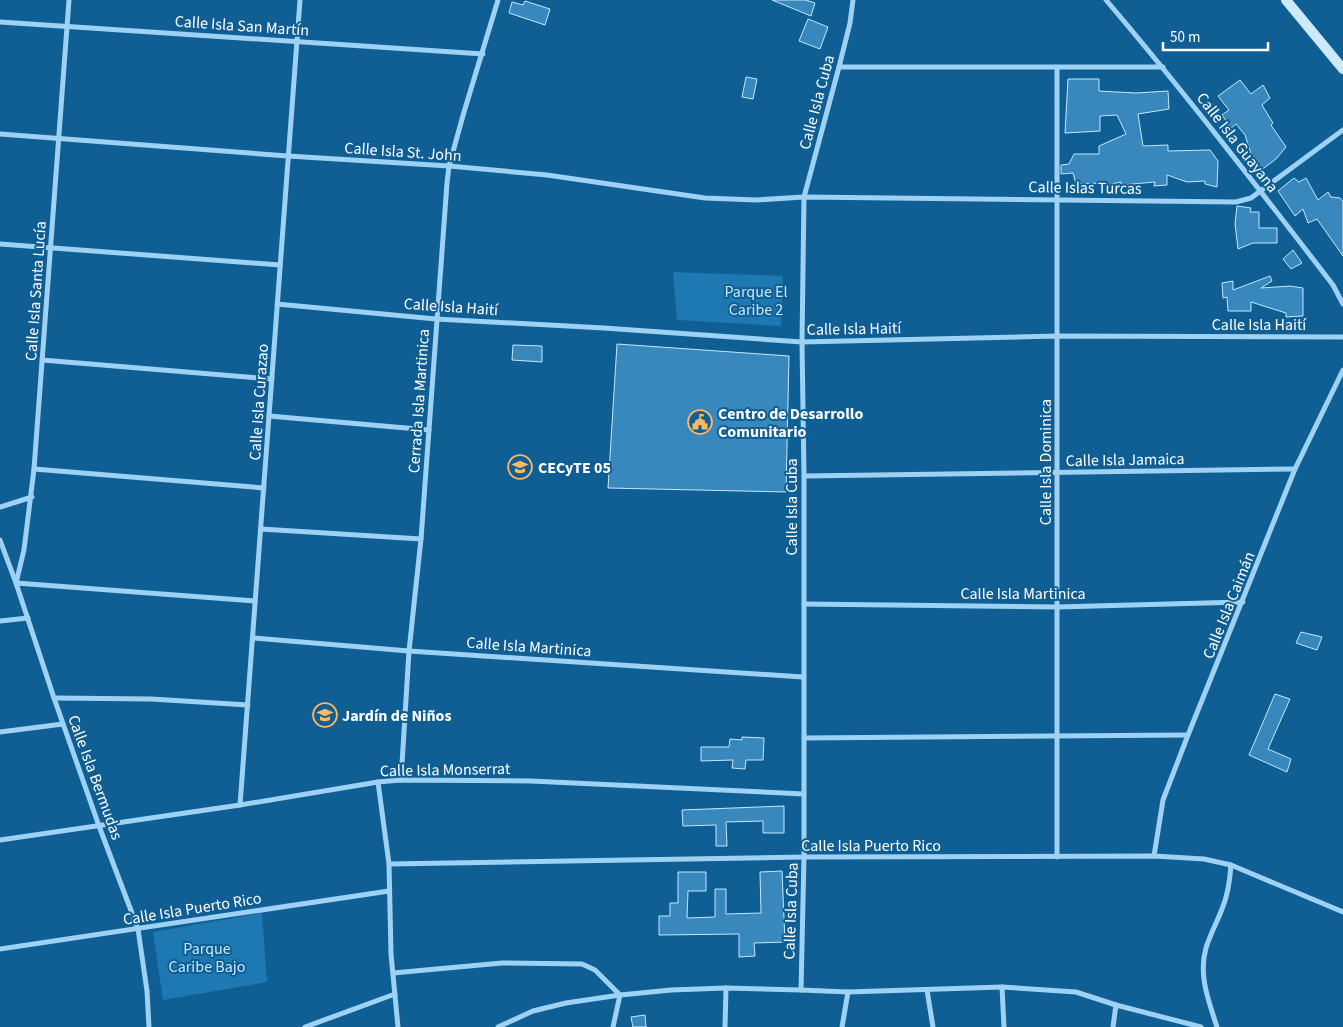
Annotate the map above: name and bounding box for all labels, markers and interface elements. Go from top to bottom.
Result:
street label: Calle Isla San Martín [174,10,310,42]
scale bar [1163,20,1268,52]
text: 50 m [1170,27,1200,48]
street label: Calle Isla Cuba [794,53,840,152]
street label: Calle Isla Guayana [1191,88,1283,197]
street label: Calle Isla St. John [344,137,462,167]
street label: Calle Islas Turcas [1028,176,1142,200]
street label: Calle Isla Santa Lucía [20,220,52,362]
park label: Parque El Caribe 2 [724,281,788,321]
street label: Calle Isla Haití [403,293,500,321]
street label: Calle Isla Haití [1212,314,1307,336]
street label: Calle Isla Haití [807,317,903,341]
street label: Cerrada Isla Martinica [403,328,435,474]
street label: Calle Isla Curazao [244,343,274,461]
street label: Calle Isla Dominica [1035,399,1057,525]
place label: Centro de Desarrollo Comunitario [718,403,863,443]
public building icon: Centro de Desarrollo Comunitario [687,409,713,435]
street label: Calle Isla Jamaica [1065,448,1185,472]
school or university icon: CECyTE 05 [507,454,533,480]
place label: CECyTE 05 [538,457,611,479]
street label: Calle Isla Cuba [781,458,803,556]
street label: Calle Isla Caimán [1197,548,1260,662]
street label: Calle Isla Martinica [960,583,1086,605]
street label: Calle Isla Martinica [466,632,592,662]
school or university icon: Jardín de Niños [312,702,338,728]
place label: Jardín de Niños [342,705,451,727]
street label: Calle Isla Bermudas [62,712,128,843]
street label: Calle Isla Monserrat [380,758,511,782]
street label: Calle Isla Puerto Rico [801,835,941,857]
street label: Calle Isla Cuba [778,862,804,960]
street label: Calle Isla Puerto Rico [121,887,263,931]
park label: Parque Caribe Bajo [169,938,245,978]

